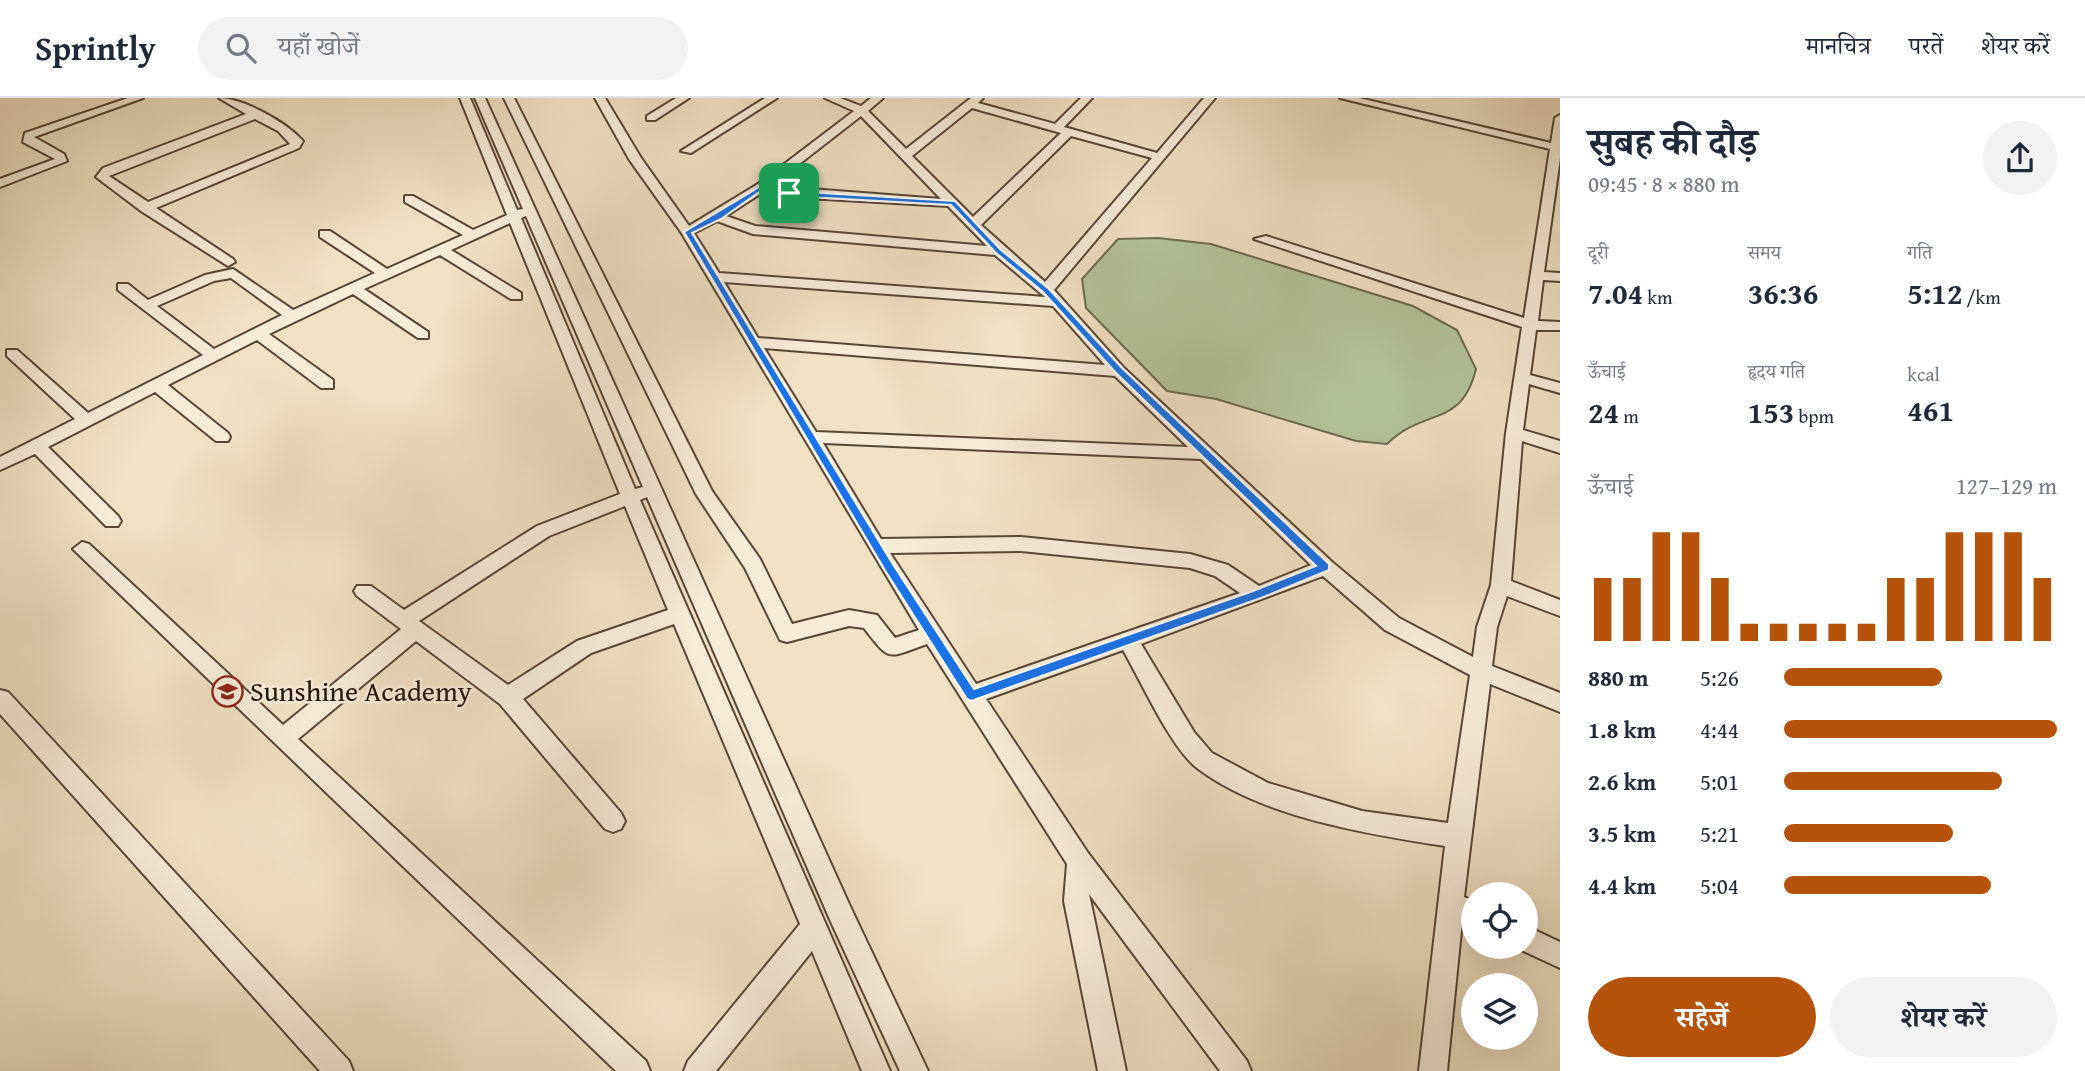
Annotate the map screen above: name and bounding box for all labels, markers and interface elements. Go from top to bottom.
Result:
search box [198,17,688,80]
text: Sprintly [35,24,156,72]
text: यहाँ खोजें [278,26,359,65]
text: मानचित्र [1806,28,1871,63]
text: परतें [1909,28,1943,63]
text: शेयर करें [1981,28,2050,63]
icon: search [222,29,260,67]
text: सुबह की दौड़ [1588,113,1757,169]
button: share [1983,121,2057,195]
pin [759,163,819,223]
text: 09:45 · 8 × 880 m [1588,167,1740,200]
icon: arrive [770,174,808,212]
text: दूरी [1588,238,1609,266]
text: समय [1748,238,1781,266]
text: गति [1907,238,1932,266]
text: 7.04 [1588,271,1643,315]
text: 36:36 [1748,271,1818,315]
text: 5:12 [1907,271,1962,315]
text: km [1643,283,1672,311]
text: /km [1962,283,2001,311]
text: ऊँचाई [1588,357,1625,385]
text: हृदय गति [1748,357,1805,385]
text: kcal [1907,360,1940,388]
text: 461 [1907,388,1954,432]
text: 24 [1588,390,1619,434]
text: 153 [1748,390,1794,434]
text: m [1619,402,1639,430]
text: bpm [1794,402,1834,430]
text: ऊँचाई [1588,469,1633,502]
text: 127–129 m [1956,469,2057,502]
text: 880 m [1588,661,1649,694]
text: 5:26 [1700,661,1739,694]
place label: Sunshine Academy [250,670,472,711]
school or university icon: Sunshine Academy [210,674,244,708]
text: 1.8 km [1588,713,1656,746]
text: 4:44 [1700,713,1739,746]
text: 2.6 km [1588,765,1656,798]
text: 5:01 [1700,765,1739,798]
text: 3.5 km [1588,817,1656,850]
text: 5:21 [1700,817,1739,850]
text: 4.4 km [1588,869,1656,902]
text: 5:04 [1700,869,1739,902]
map controls [1461,882,1538,1050]
button: locate [1461,882,1538,959]
button: layers [1461,973,1538,1050]
button: सहेजें [1588,977,1816,1057]
button: शेयर करें [1830,977,2057,1057]

